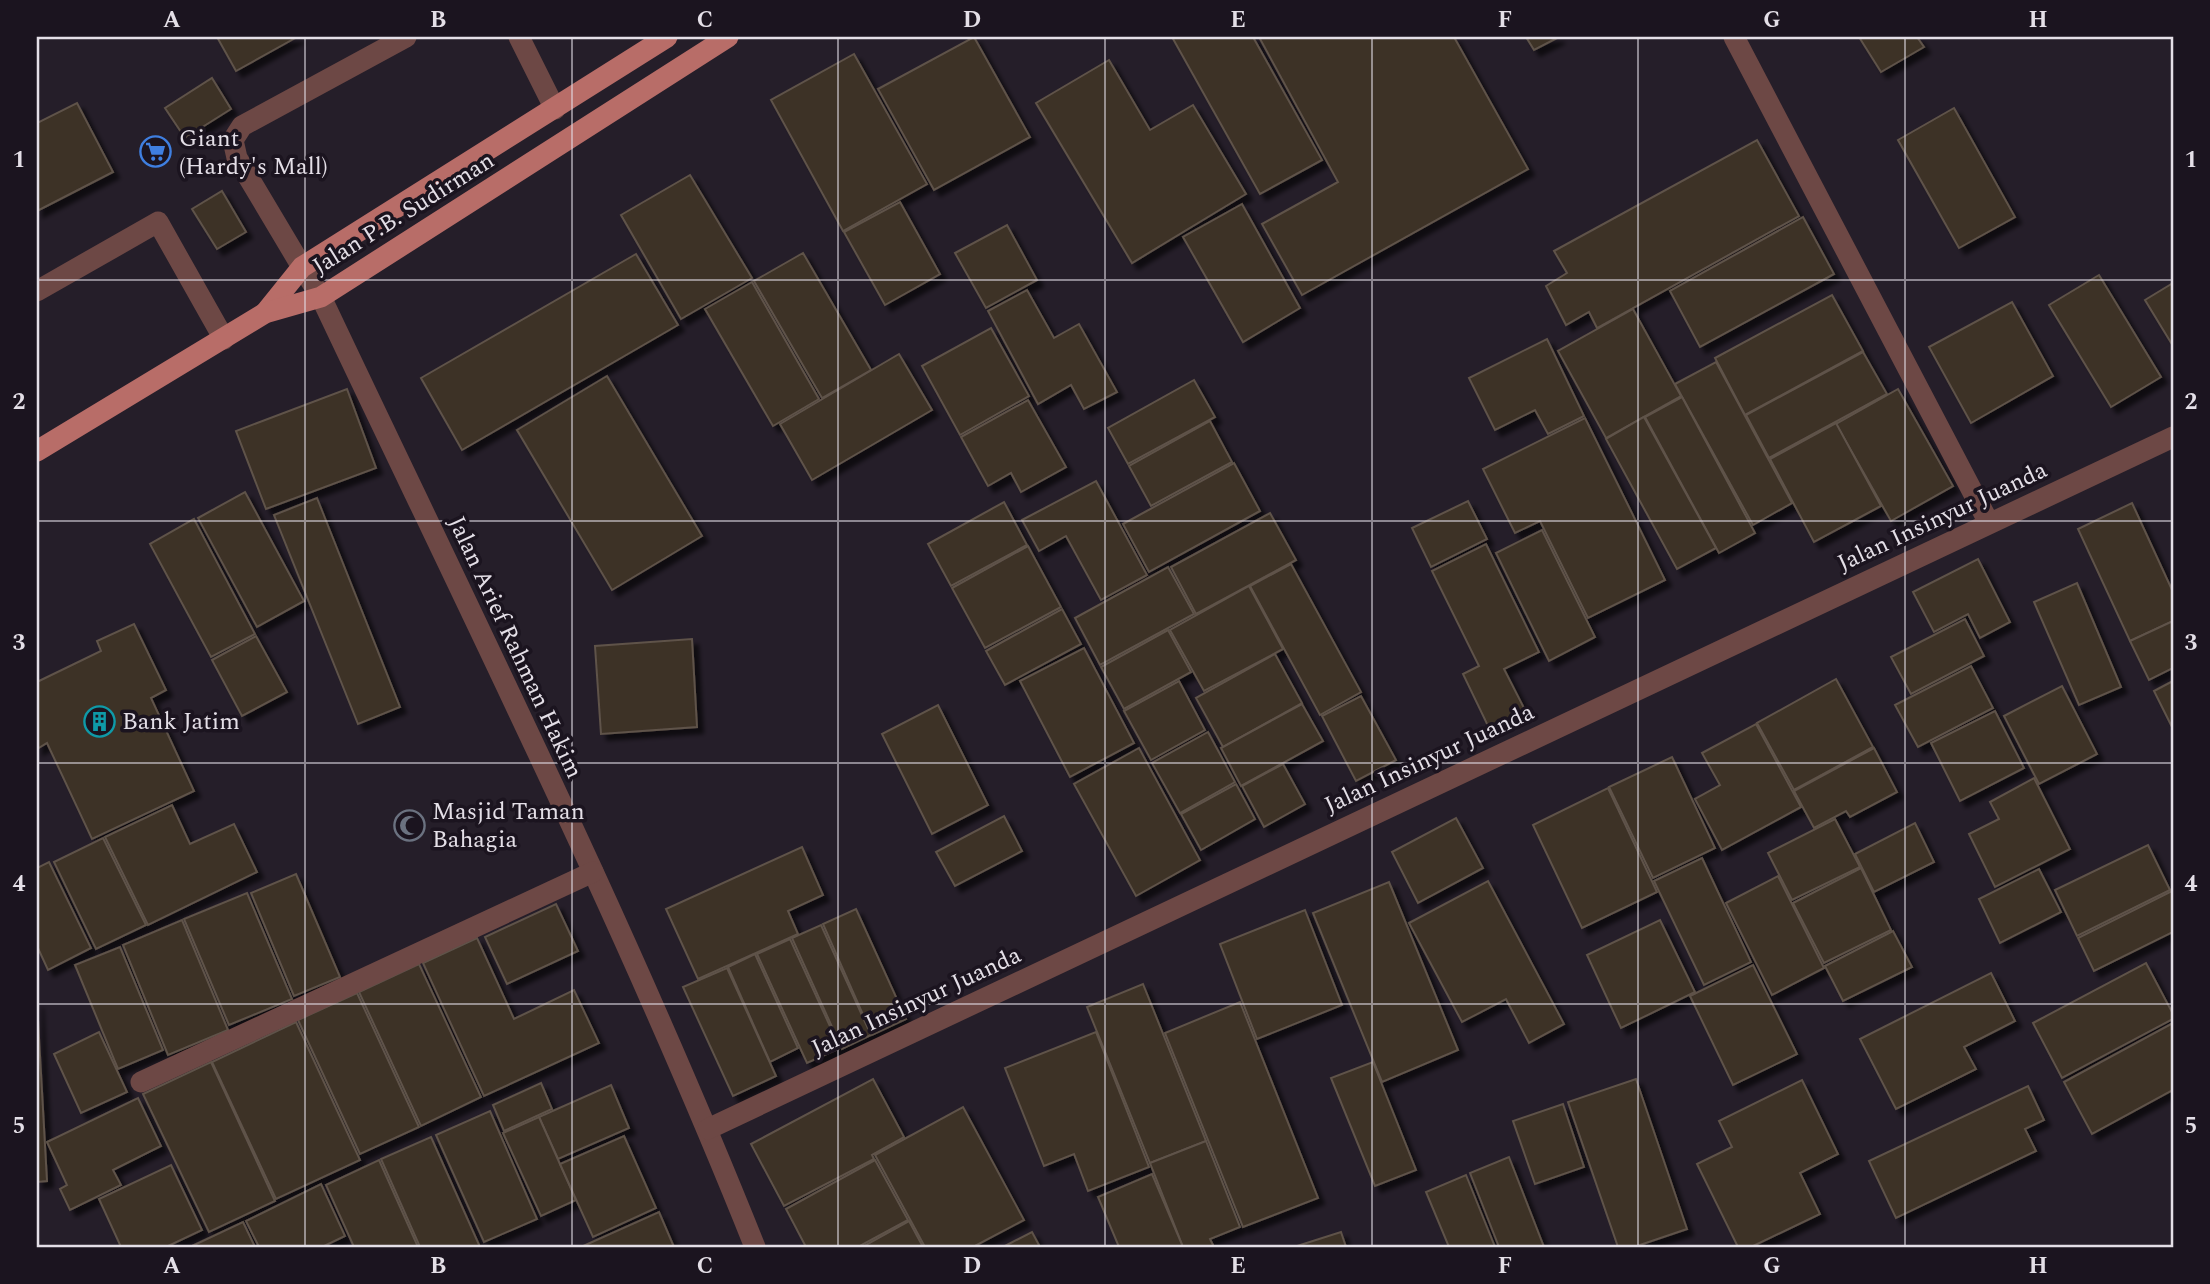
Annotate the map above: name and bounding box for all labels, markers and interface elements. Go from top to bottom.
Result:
text: A [163,3,181,38]
text: B [430,3,446,38]
text: C [697,3,713,38]
text: D [963,3,981,38]
text: E [1230,3,1246,38]
text: F [1498,3,1512,38]
text: G [1763,3,1781,38]
text: H [2028,3,2048,38]
place label: Giant (Hardy's Mall) [179,121,328,185]
supermarket icon: Giant (Hardy's Mall) [139,135,173,169]
text: 1 [13,143,25,178]
street label: Jalan P.B. Sudirman [305,143,502,284]
text: 1 [2185,143,2197,178]
text: 2 [13,385,26,420]
text: 2 [2185,385,2198,420]
street label: Jalan Insinyur Juanda [1832,452,2054,581]
street label: Jalan Arief Rahman Hakim [438,510,592,785]
text: 3 [13,626,26,661]
text: 3 [2185,626,2198,661]
street label: Jalan Insinyur Juanda [1319,694,1541,823]
building icon: Bank Jatim [82,704,116,738]
place label: Bank Jatim [122,704,240,740]
place label: Masjid Taman Bahagia [432,794,585,858]
mosque icon: Masjid Taman Bahagia [392,808,426,842]
text: 4 [13,867,26,902]
text: 4 [2185,867,2198,902]
street label: Jalan Insinyur Juanda [806,937,1028,1066]
text: 5 [13,1109,25,1144]
text: 5 [2185,1109,2197,1144]
text: A [163,1249,181,1284]
text: B [430,1249,446,1284]
text: C [697,1249,713,1284]
text: D [963,1249,981,1284]
text: E [1230,1249,1246,1284]
text: F [1498,1249,1512,1284]
text: G [1763,1249,1781,1284]
text: H [2028,1249,2048,1284]

